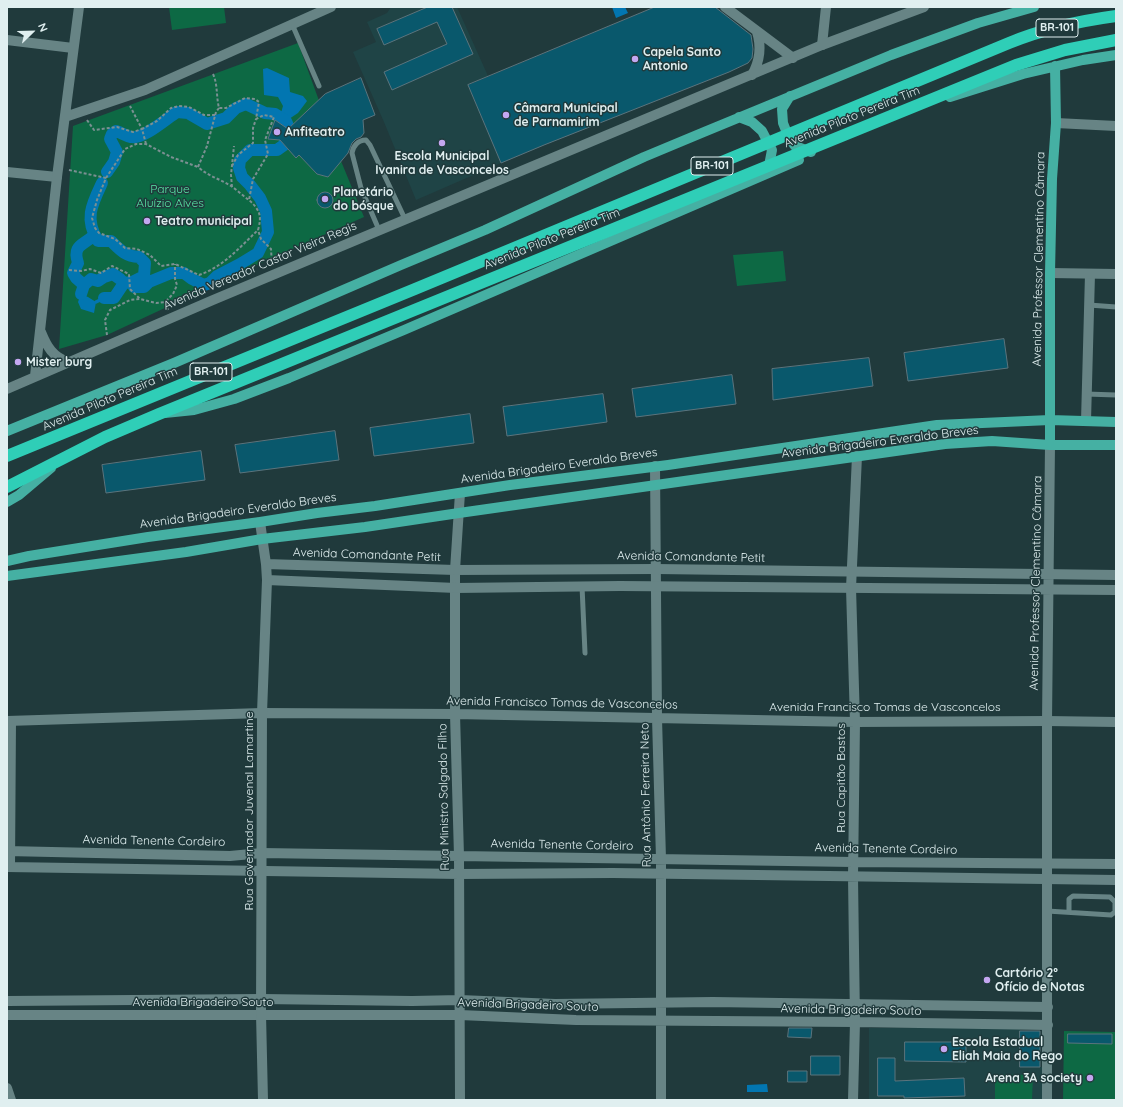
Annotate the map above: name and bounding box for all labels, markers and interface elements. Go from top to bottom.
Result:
north arrow [12,12,52,52]
road number: BR-101 [1036,19,1078,37]
text: N [35,21,51,34]
place label: Capela Santo Antonio [643,45,721,73]
marker: Capela Santo Antonio [630,54,640,64]
street label: Avenida Piloto Pereira Tim [782,83,922,151]
place label: Câmara Municipal de Parnamirim [514,101,618,129]
marker: Câmara Municipal de Parnamirim [501,110,511,120]
place label: Anfiteatro [285,125,345,139]
marker: Anfiteatro [272,127,282,137]
marker: Escola Municipal Ivanira de Vasconcelos [437,138,447,148]
place label: Escola Municipal Ivanira de Vasconcelos [375,149,509,177]
street label: Avenida Professor Clementino Câmara [1030,152,1048,366]
road number: BR-101 [691,157,733,175]
park label: Parque Aluízio Alves [136,182,204,210]
place label: Planetário do bósque [333,185,394,213]
marker: Planetário do bósque [320,194,330,204]
street label: Avenida Piloto Pereira Tim [482,205,622,273]
place label: Teatro municipal [155,214,252,228]
marker: Teatro municipal [142,216,152,226]
street label: Avenida Vereador Castor Vieira Regis [161,219,359,313]
place label: Mister burg [26,355,92,369]
marker: Mister burg [13,357,23,367]
road number: BR-101 [190,363,232,381]
street label: Avenida Piloto Pereira Tim [40,364,180,434]
street label: Avenida Brigadeiro Everaldo Breves [781,423,979,461]
street label: Avenida Brigadeiro Everaldo Breves [460,445,658,487]
street label: Avenida Professor Clementino Câmara [1027,476,1045,690]
street label: Avenida Brigadeiro Everaldo Breves [139,490,337,532]
street label: Avenida Comandante Petit [293,545,441,565]
street label: Avenida Comandante Petit [617,549,765,565]
street label: Avenida Francisco Tomas de Vasconcelos [446,694,678,712]
street label: Avenida Francisco Tomas de Vasconcelos [769,700,1001,714]
street label: Rua Governador Juvenal Lamartine [242,712,256,910]
street label: Rua Antônio Ferreira Neto [638,722,654,868]
street label: Rua Ministro Salgado Filho [436,723,452,871]
street label: Rua Capitão Bastos [834,723,848,833]
street label: Avenida Tenente Cordeiro [82,833,226,849]
street label: Avenida Tenente Cordeiro [490,837,634,853]
street label: Avenida Tenente Cordeiro [814,841,958,857]
place label: Cartório 2º Ofício de Notas [995,966,1085,994]
marker: Cartório 2º Ofício de Notas [982,975,992,985]
street label: Avenida Brigadeiro Souto [132,995,274,1009]
street label: Avenida Brigadeiro Souto [457,995,599,1015]
street label: Avenida Brigadeiro Souto [780,1002,922,1018]
place label: Escola Estadual Eliah Maia do Rego [952,1035,1062,1063]
marker: Escola Estadual Eliah Maia do Rego [939,1044,949,1054]
place label: Arena 3A society [985,1071,1082,1085]
marker: Arena 3A society [1085,1073,1095,1083]

